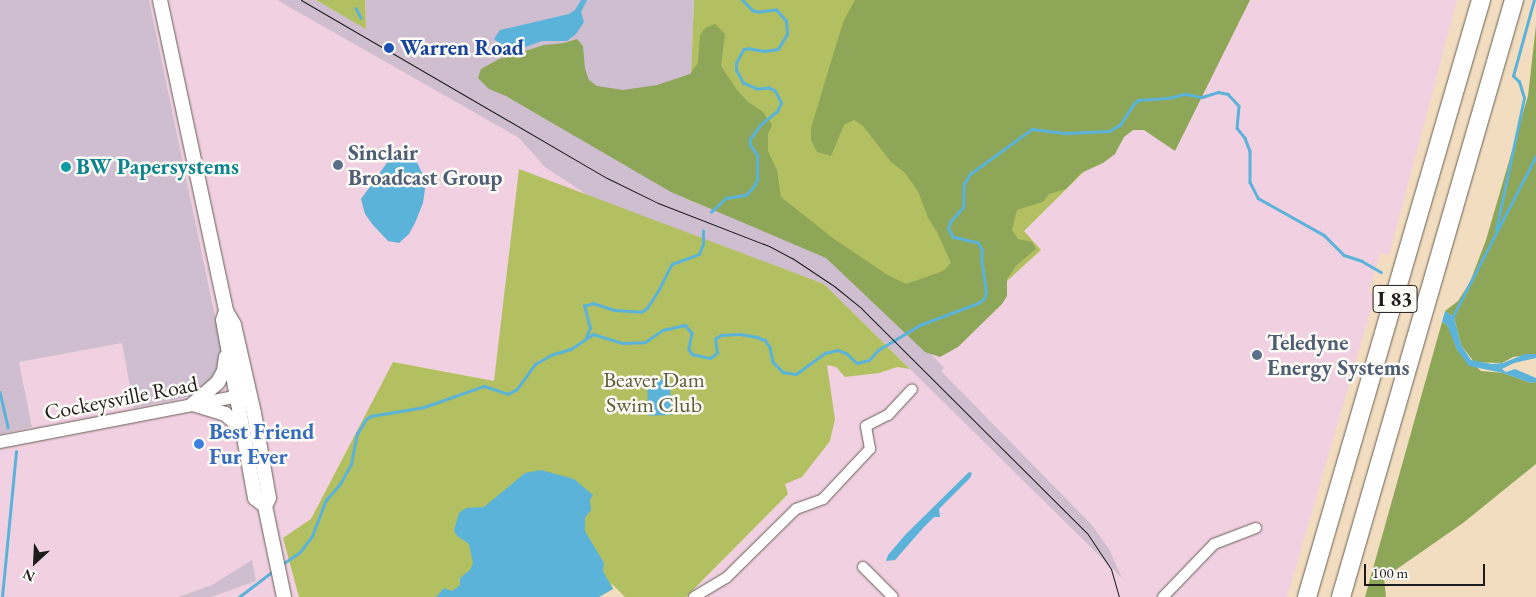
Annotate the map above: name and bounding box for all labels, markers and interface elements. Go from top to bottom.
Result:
place label: Warren Road [400,35,524,61]
marker: Warren Road [382,41,396,55]
place label: Sinclair Broadcast Group [348,139,502,190]
place label: BW Papersystems [76,154,239,180]
marker: Sinclair Broadcast Group [332,159,344,171]
marker: BW Papersystems [60,161,72,173]
road number: I 83 [1372,280,1418,318]
place label: Teledyne Energy Systems [1267,329,1409,381]
marker: Teledyne Energy Systems [1251,349,1263,361]
park label: Beaver Dam Swim Club [603,366,705,418]
street label: Cockeysville Road [42,370,200,426]
place label: Best Friend Fur Ever [209,418,314,470]
marker: Best Friend Fur Ever [193,438,205,450]
north arrow [10,537,60,587]
scale bar [1366,554,1487,586]
text: 100 m [1372,563,1408,582]
text: N [20,565,38,586]

